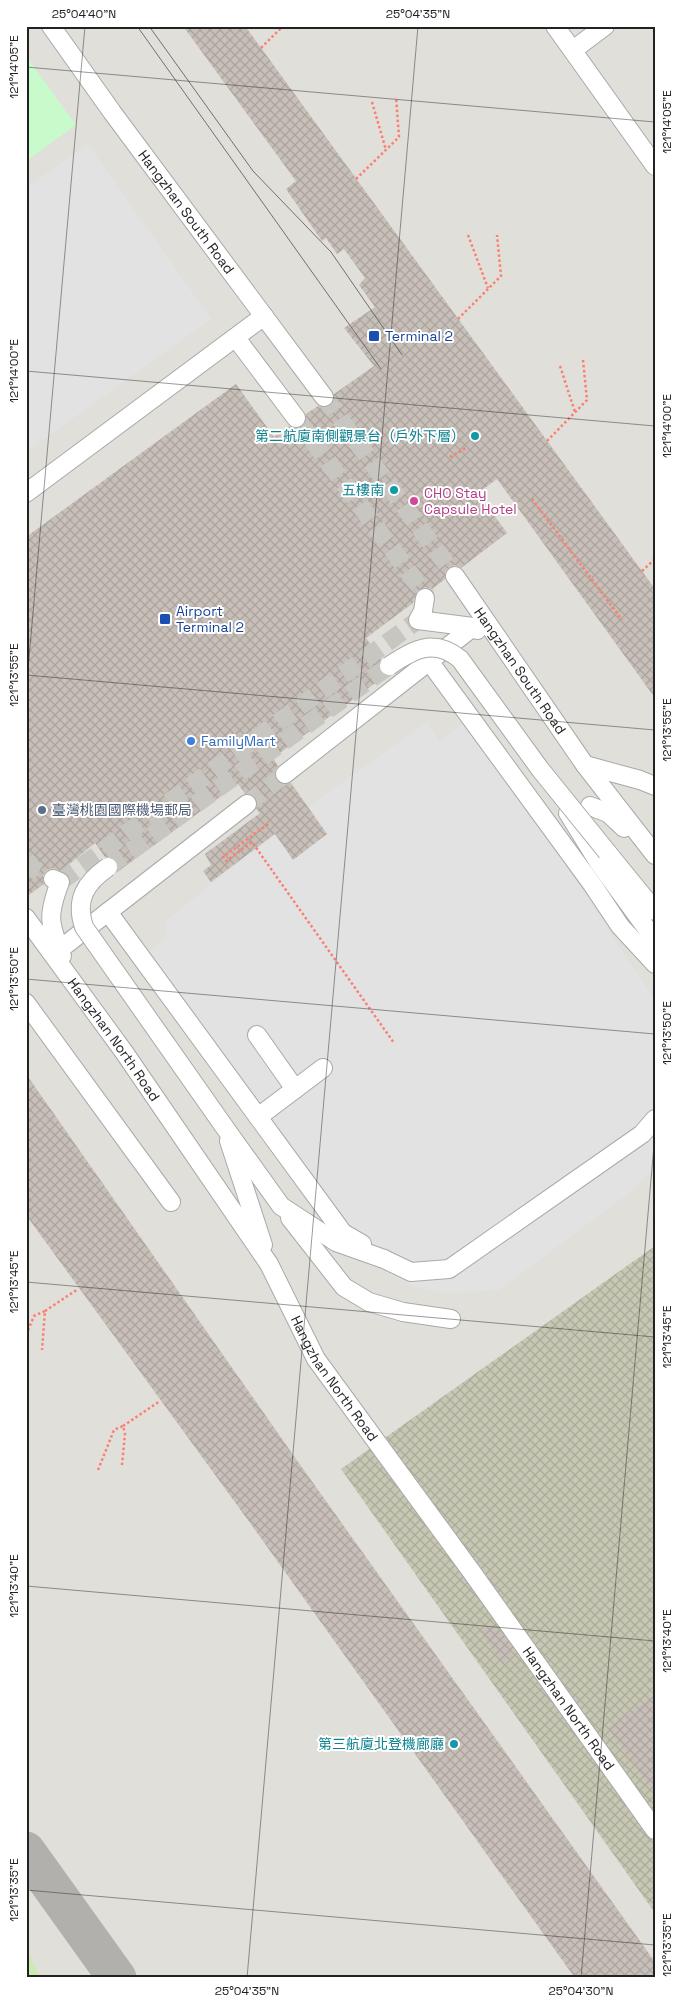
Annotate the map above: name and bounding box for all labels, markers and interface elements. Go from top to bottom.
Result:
text: 25°04'40"N [52,6,116,22]
text: 25°04'35"N [386,6,450,22]
text: 121°14'05"E [6,35,22,99]
text: 121°14'05"E [659,90,675,154]
street label: Hangzhan South Road [134,146,238,277]
place label: Terminal 2 [385,327,453,345]
marker: Terminal 2 [367,329,381,343]
text: 121°14'00"E [6,339,22,403]
text: 121°14'00"E [659,394,675,458]
place label: 第二航廈南側觀景台（戶外下層） [255,427,465,445]
marker: 第二航廈南側觀景台（戶外下層） [469,430,481,442]
place label: 五樓南 [342,481,384,499]
marker: 五樓南 [388,484,400,496]
place label: CHO Stay Capsule Hotel [424,484,517,518]
marker: CHO Stay Capsule Hotel [408,495,420,507]
place label: Airport Terminal 2 [176,602,244,636]
street label: Hangzhan South Road [470,604,570,738]
marker: Airport Terminal 2 [158,612,172,626]
text: 121°13'55"E [6,643,22,707]
text: 121°13'55"E [659,698,675,762]
place label: FamilyMart [201,732,276,750]
marker: FamilyMart [185,735,197,747]
place label: 臺灣桃園國際機場郵局 [52,801,192,819]
marker: 臺灣桃園國際機場郵局 [36,804,48,816]
text: 121°13'50"E [6,947,22,1011]
street label: Hangzhan North Road [64,974,164,1105]
text: 121°13'50"E [659,1001,675,1065]
text: 121°13'45"E [6,1250,22,1314]
text: 121°13'45"E [659,1305,675,1369]
street label: Hangzhan North Road [287,1312,382,1445]
text: 121°13'40"E [6,1554,22,1618]
text: 121°13'40"E [659,1609,675,1673]
street label: Hangzhan North Road [519,1643,619,1774]
place label: 第三航廈北登機廊廳 [318,1735,444,1753]
marker: 第三航廈北登機廊廳 [448,1738,460,1750]
text: 121°13'35"E [6,1858,22,1922]
text: 121°13'35"E [659,1913,675,1977]
text: 25°04'35"N [215,1983,279,1999]
text: 25°04'30"N [549,1983,613,1999]

